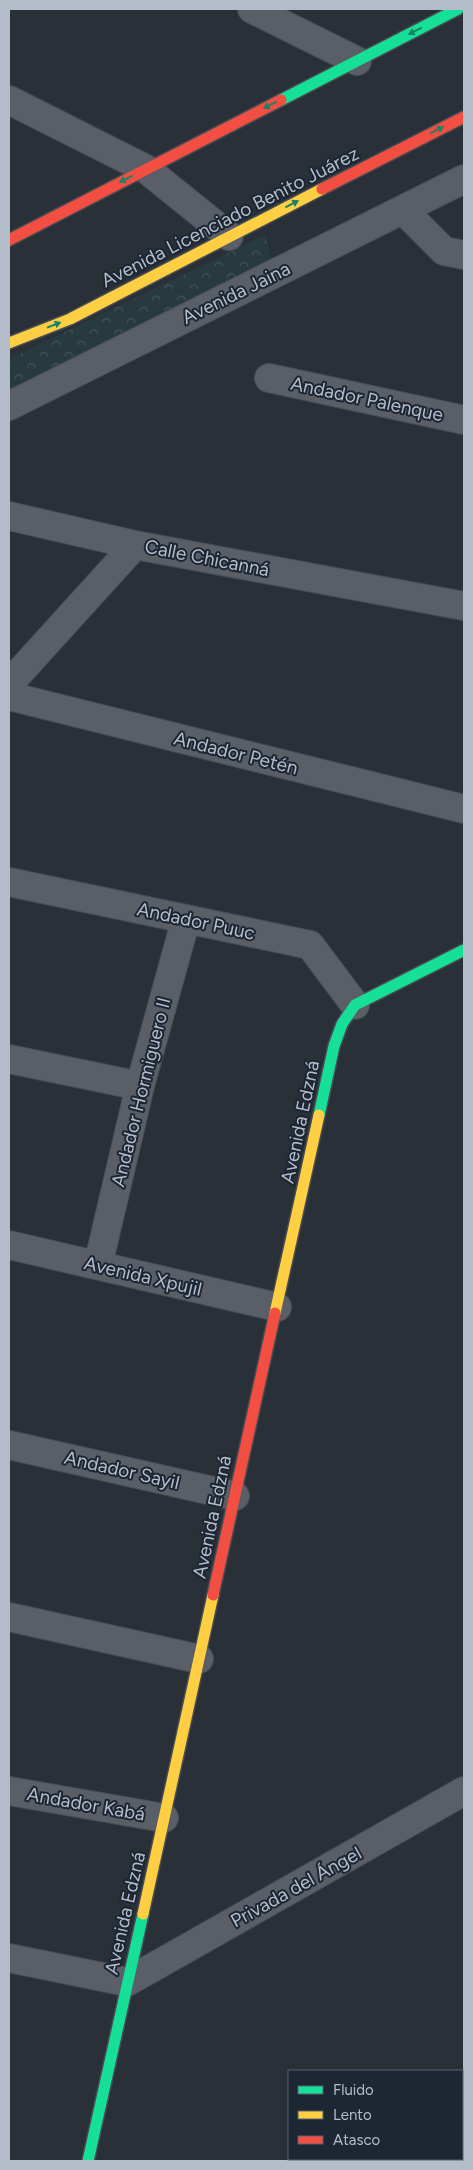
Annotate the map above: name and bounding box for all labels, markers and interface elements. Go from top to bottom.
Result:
one-way arrow [408,27,422,35]
one-way arrow [263,101,278,109]
one-way arrow [430,126,445,134]
street label: Avenida Licenciado Benito Juárez [97,142,363,292]
one-way arrow [119,175,133,183]
one-way arrow [285,200,300,208]
street label: Avenida Jaina [178,257,294,329]
one-way arrow [47,321,62,329]
street label: Andador Palenque [289,372,445,426]
street label: Calle Chicanná [143,535,271,581]
street label: Andador Petén [172,726,300,780]
street label: Andador Puuc [135,897,257,945]
street label: Andador Hormiguero II [106,995,176,1189]
street label: Avenida Edzná [276,1058,324,1186]
street label: Avenida Xpujil [82,1251,204,1301]
street label: Andador Sayil [62,1446,182,1494]
street label: Avenida Edzná [188,1453,236,1581]
street label: Andador Kabá [25,1782,147,1826]
street label: Privada del Ángel [227,1842,365,1932]
street label: Avenida Edzná [100,1849,150,1977]
legend [288,2070,463,2160]
text: Fluido [333,2081,374,2099]
text: Lento [333,2106,372,2124]
text: Atasco [333,2131,381,2149]

